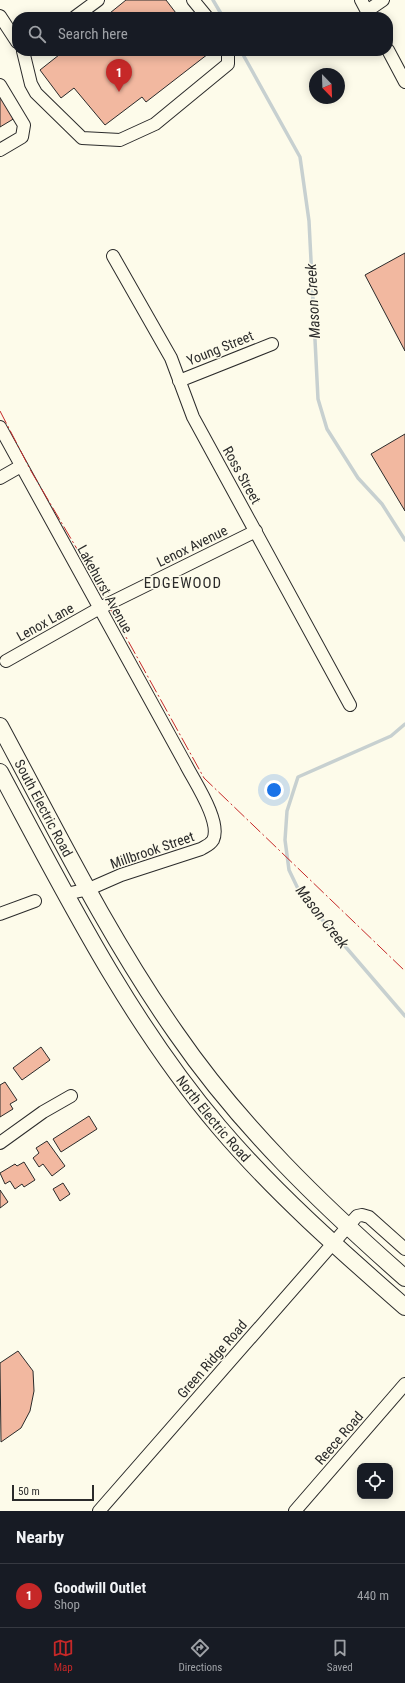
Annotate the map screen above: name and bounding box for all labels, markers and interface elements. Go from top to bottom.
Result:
search box [12,12,393,56]
icon: search [26,23,48,45]
text: Search here [58,25,128,43]
pin: 1 [106,59,132,92]
north arrow [309,68,345,104]
water label: Mason Creek [302,263,324,339]
street label: Young Street [184,327,256,369]
street label: Ross Street [220,443,264,507]
street label: Lenox Avenue [154,522,230,570]
street label: Lakehurst Avenue [74,542,136,636]
district label: EDGEWOOD [144,574,222,592]
street label: Lenox Lane [14,600,77,644]
street label: South Electric Road [11,757,76,860]
your location [264,780,284,800]
street label: Millbrook Street [108,828,196,872]
water label: Mason Creek [292,882,352,952]
street label: North Electric Road [173,1072,254,1165]
street label: Green Ridge Road [174,1317,250,1401]
street label: Reece Road [312,1408,366,1468]
map controls [357,1463,393,1499]
button: locate [357,1463,393,1499]
scale bar [12,1483,94,1502]
text: 50 m [18,1485,40,1498]
text: Nearby [16,1527,64,1547]
text: Goodwill Outlet [54,1579,146,1597]
text: 1 [26,1588,32,1603]
text: 440 m [357,1588,389,1603]
text: Shop [54,1597,80,1612]
tab: Map [52,1637,74,1674]
tab: Directions [178,1637,222,1674]
tab: Saved [327,1637,353,1674]

